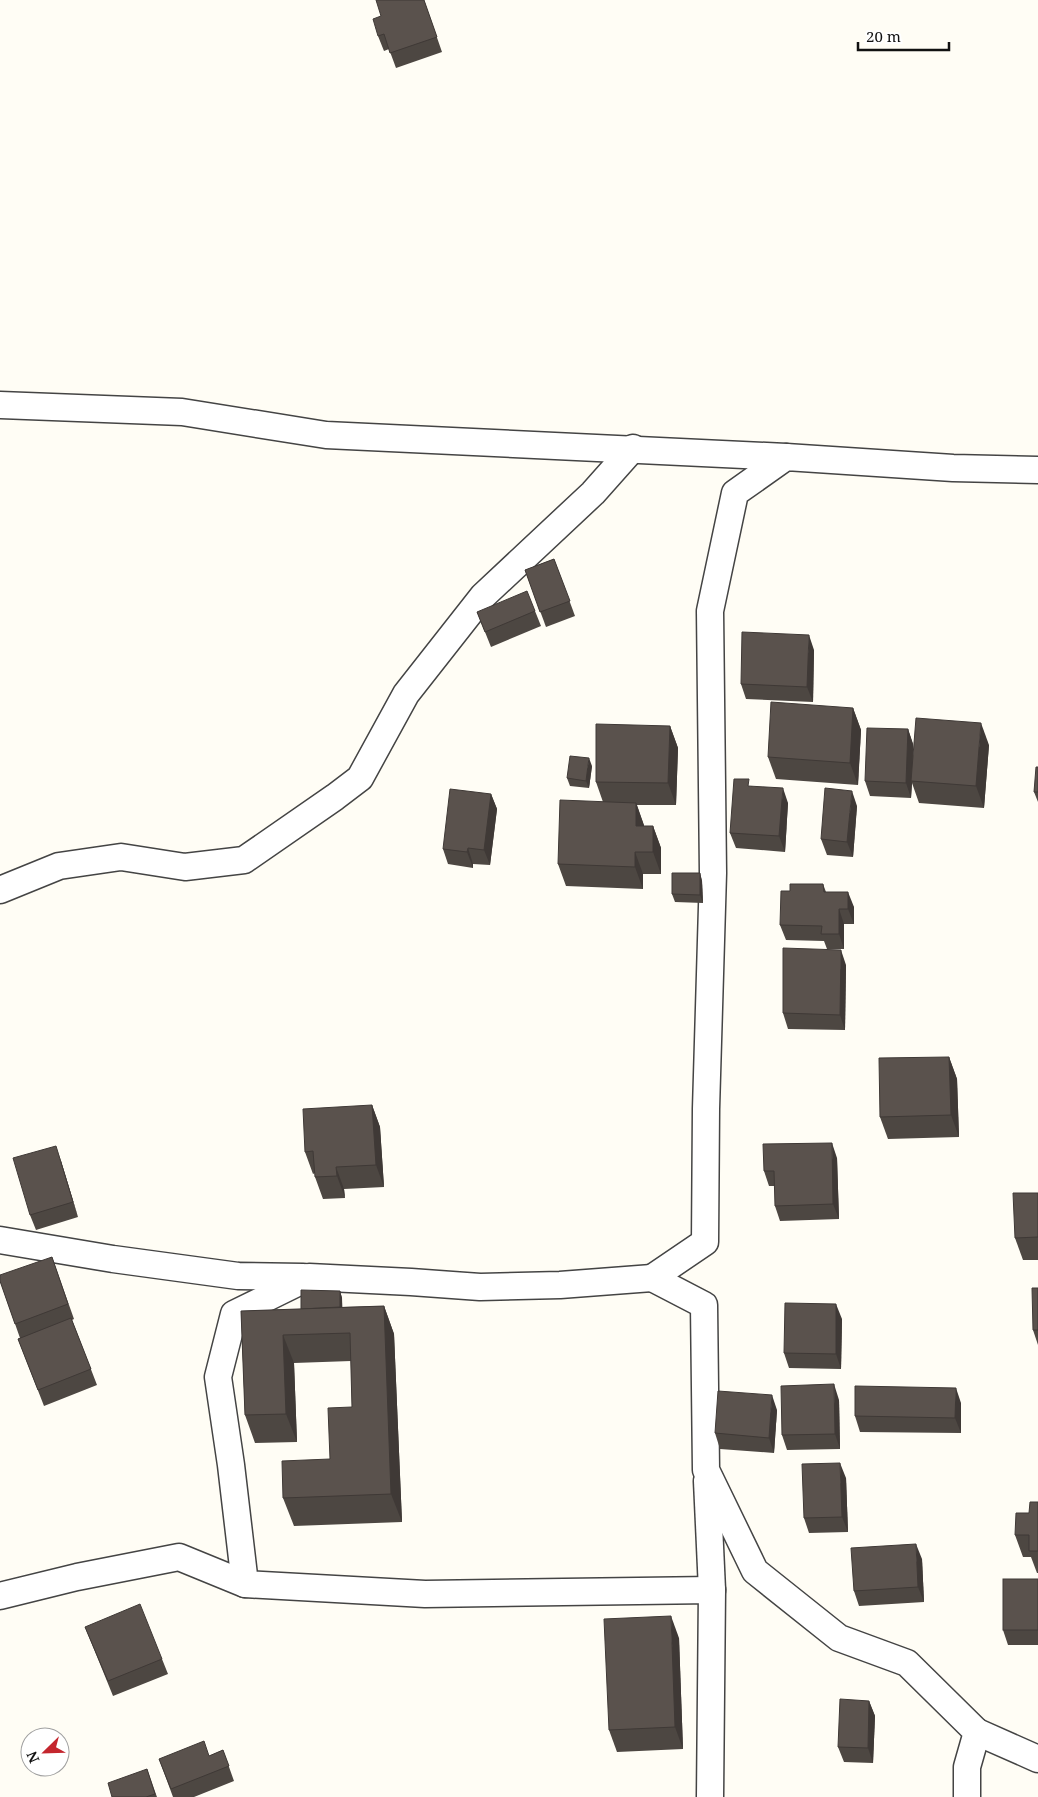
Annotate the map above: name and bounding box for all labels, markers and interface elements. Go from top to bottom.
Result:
scale bar [858,20,949,52]
text: 20 m [866,26,901,46]
north arrow [20,1727,70,1777]
text: N [22,1748,43,1766]

